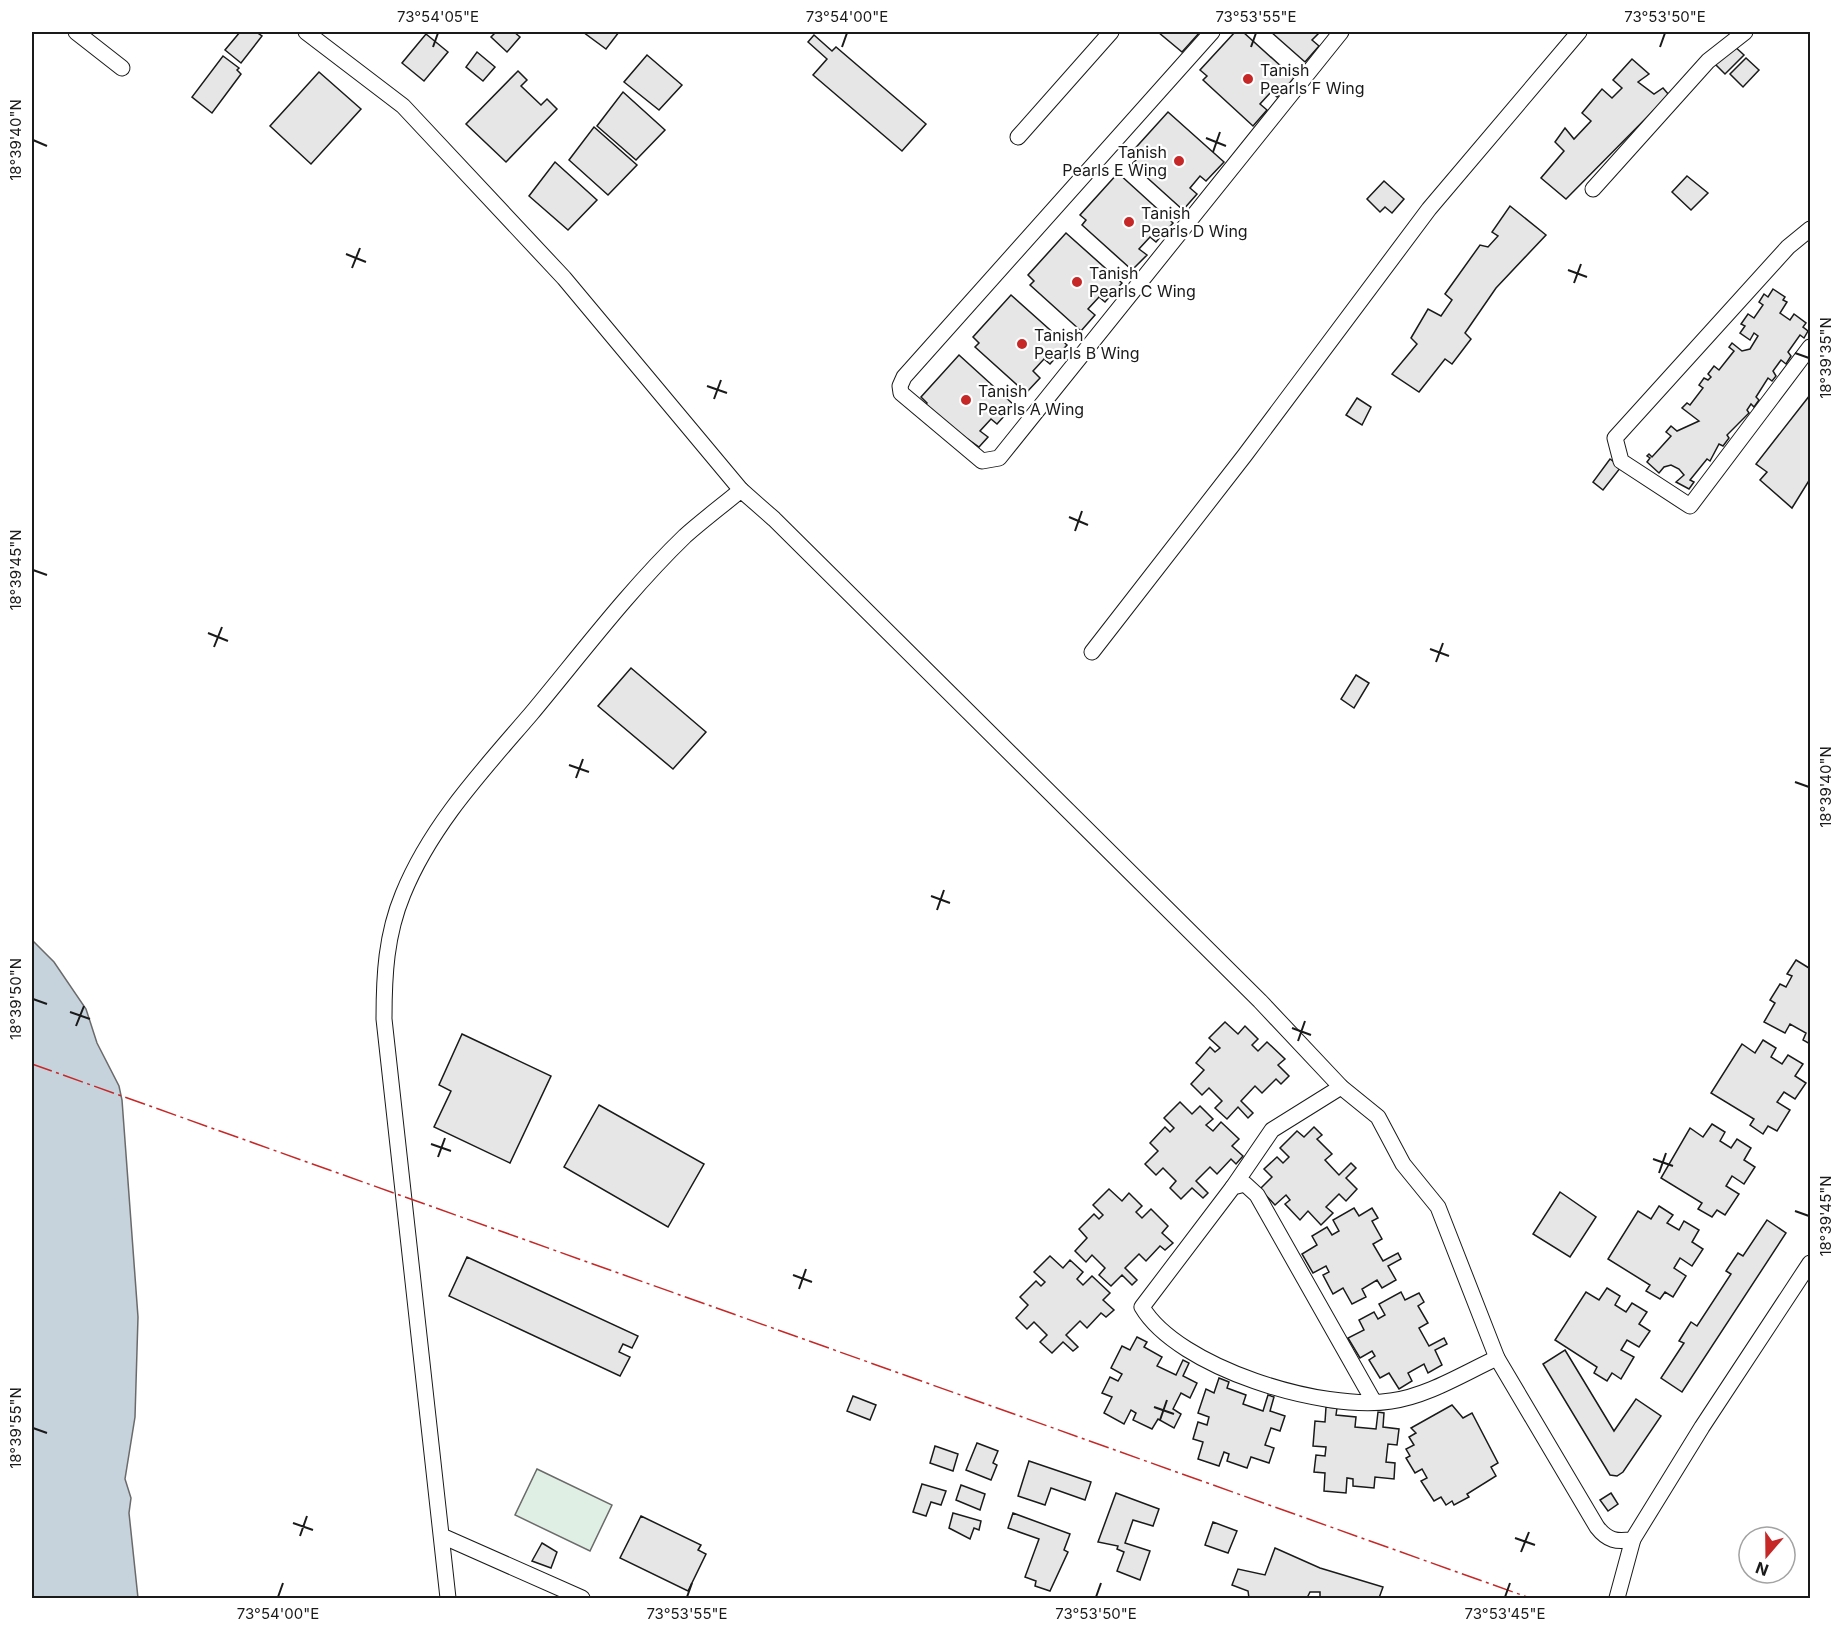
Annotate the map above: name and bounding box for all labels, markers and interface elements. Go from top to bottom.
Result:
text: 73°54'05"E [397,7,479,26]
text: 73°54'00"E [806,7,888,26]
text: 73°53'55"E [1215,7,1297,26]
text: 73°53'50"E [1624,7,1706,26]
place label: Tanish Pearls F Wing [1260,60,1365,98]
marker: Tanish Pearls F Wing [1241,72,1255,86]
text: 18°39'40"N [6,99,25,181]
place label: Tanish Pearls E Wing [1062,142,1167,180]
marker: Tanish Pearls E Wing [1172,154,1186,168]
place label: Tanish Pearls D Wing [1141,203,1248,241]
marker: Tanish Pearls D Wing [1122,215,1136,229]
place label: Tanish Pearls C Wing [1089,263,1196,301]
marker: Tanish Pearls C Wing [1070,275,1084,289]
text: 18°39'35"N [1816,317,1835,399]
place label: Tanish Pearls B Wing [1034,325,1140,363]
marker: Tanish Pearls B Wing [1015,337,1029,351]
place label: Tanish Pearls A Wing [978,381,1084,419]
marker: Tanish Pearls A Wing [959,393,973,407]
text: 18°39'45"N [6,529,25,611]
text: 18°39'40"N [1816,746,1835,828]
text: 18°39'50"N [6,958,25,1040]
text: 18°39'45"N [1816,1175,1835,1257]
text: 18°39'55"N [6,1387,25,1469]
north arrow [1737,1525,1797,1585]
text: N [1753,1558,1771,1581]
text: 73°54'00"E [237,1604,319,1623]
text: 73°53'55"E [646,1604,728,1623]
text: 73°53'50"E [1055,1604,1137,1623]
text: 73°53'45"E [1465,1604,1545,1623]

